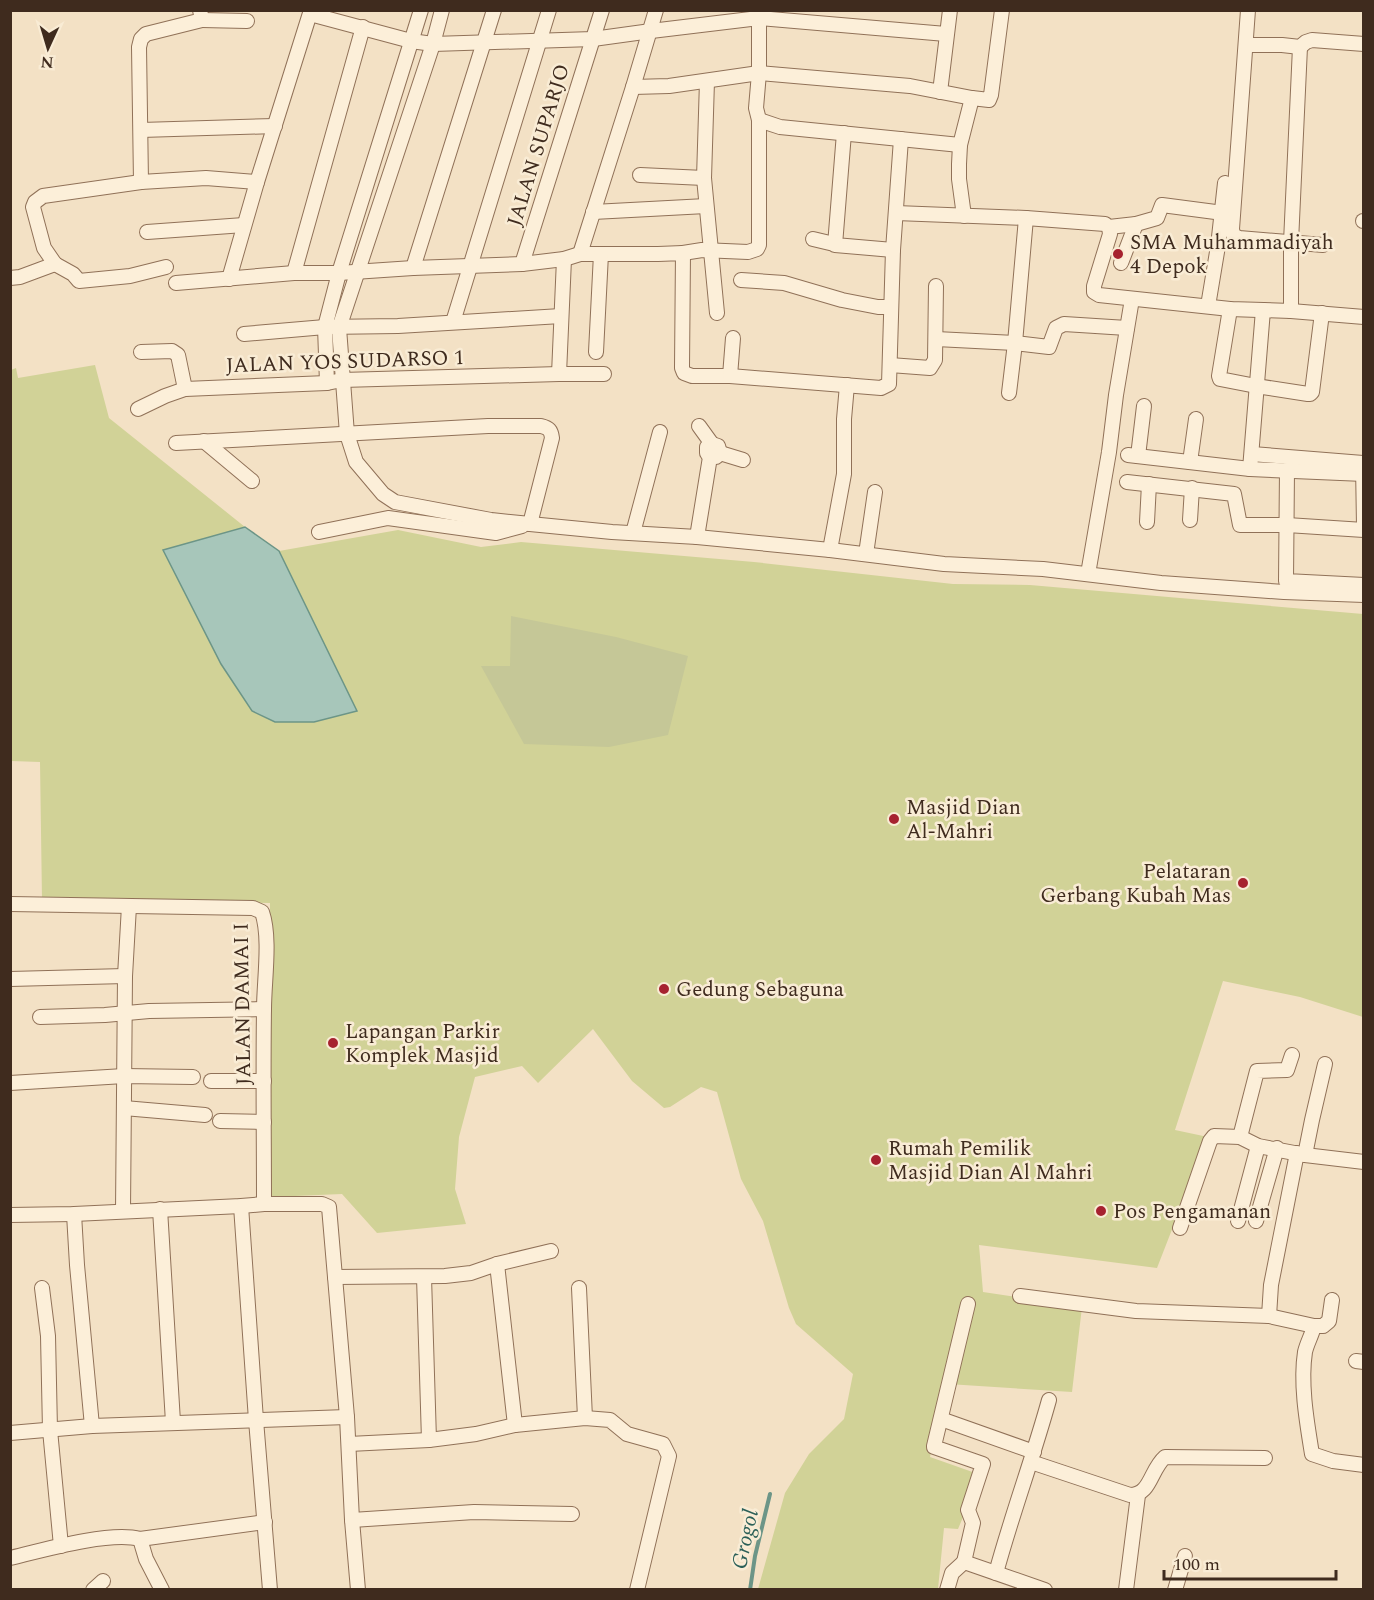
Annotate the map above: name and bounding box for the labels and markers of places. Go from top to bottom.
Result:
place label: SMA Muhammadiyah 4 Depok [1130,227,1334,283]
marker: SMA Muhammadiyah 4 Depok [1111,247,1125,261]
place label: Masjid Dian Al-Mahri [906,792,1021,848]
marker: Masjid Dian Al-Mahri [887,812,901,826]
place label: Pelataran Gerbang Kubah Mas [1040,856,1231,912]
marker: Pelataran Gerbang Kubah Mas [1236,876,1250,890]
place label: Gedung Sebaguna [676,974,845,1006]
marker: Gedung Sebaguna [657,982,671,996]
place label: Lapangan Parkir Komplek Masjid [345,1016,500,1072]
marker: Lapangan Parkir Komplek Masjid [326,1036,340,1050]
place label: Rumah Pemilik Masjid Dian Al Mahri [888,1133,1093,1189]
marker: Rumah Pemilik Masjid Dian Al Mahri [869,1153,883,1167]
place label: Pos Pengamanan [1113,1196,1271,1228]
marker: Pos Pengamanan [1094,1204,1108,1218]

